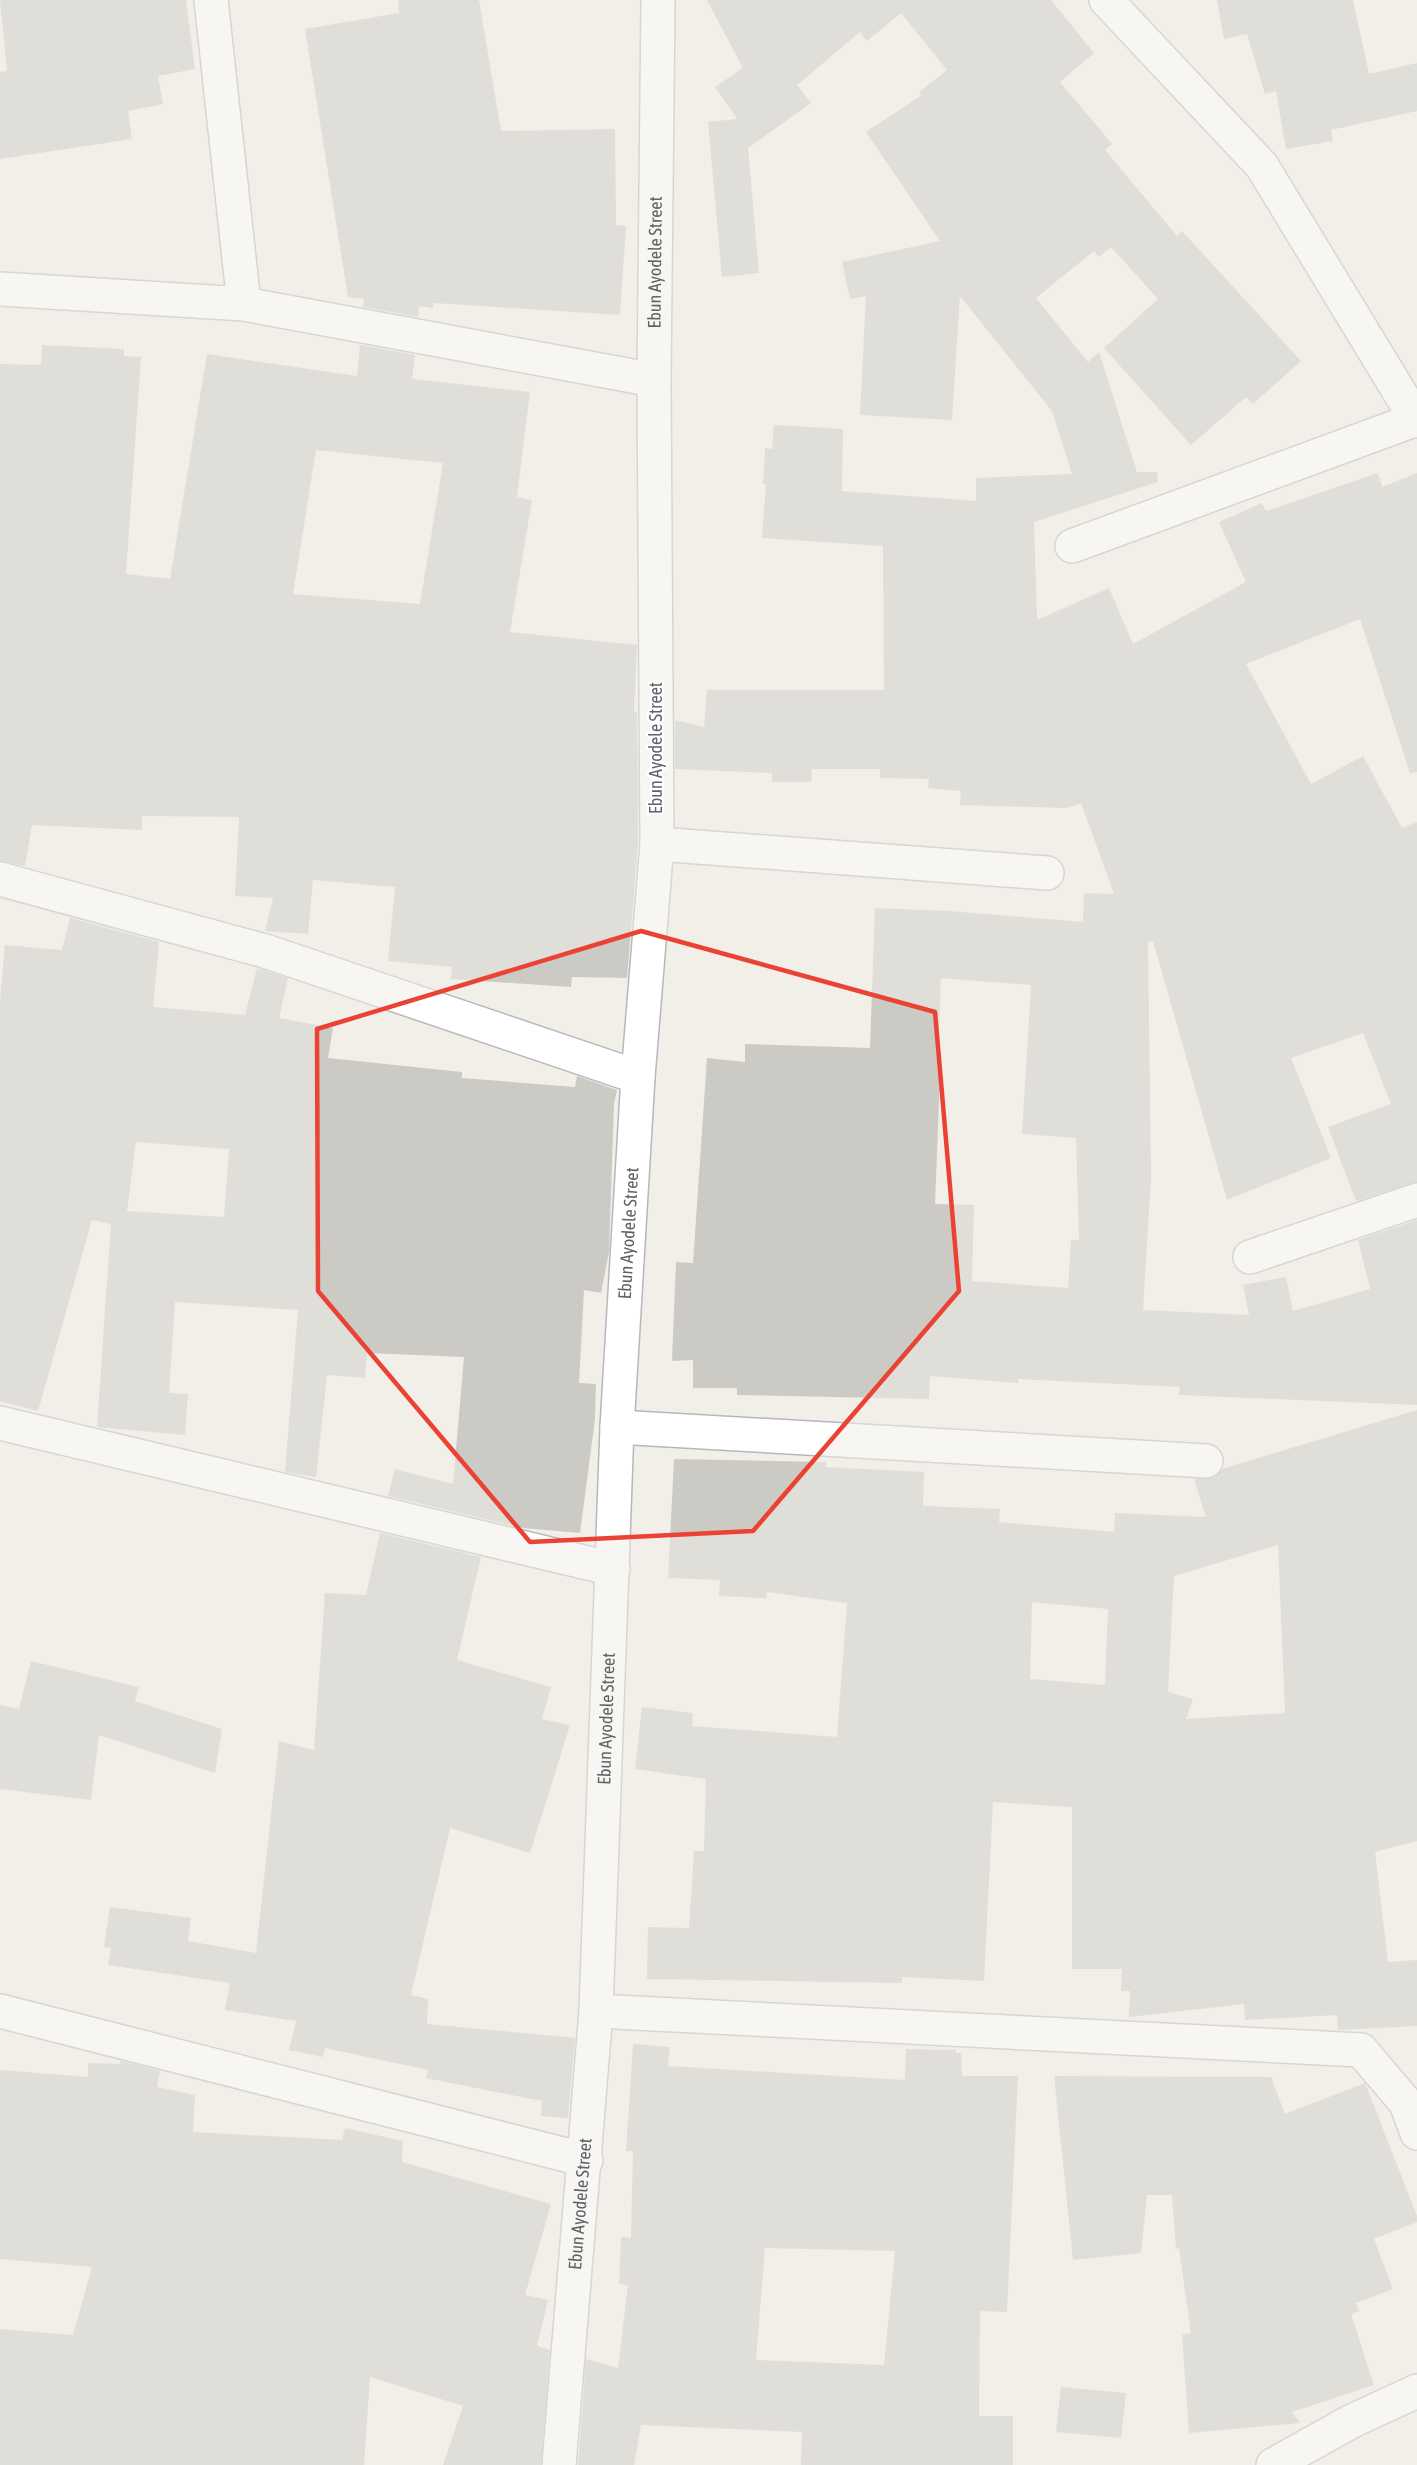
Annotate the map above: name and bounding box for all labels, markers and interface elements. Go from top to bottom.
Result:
street label: Ebun Ayodele Street [644,196,666,328]
street label: Ebun Ayodele Street [645,682,666,814]
street label: Ebun Ayodele Street [614,1167,643,1300]
street label: Ebun Ayodele Street [593,1652,619,1785]
street label: Ebun Ayodele Street [564,2137,596,2271]

